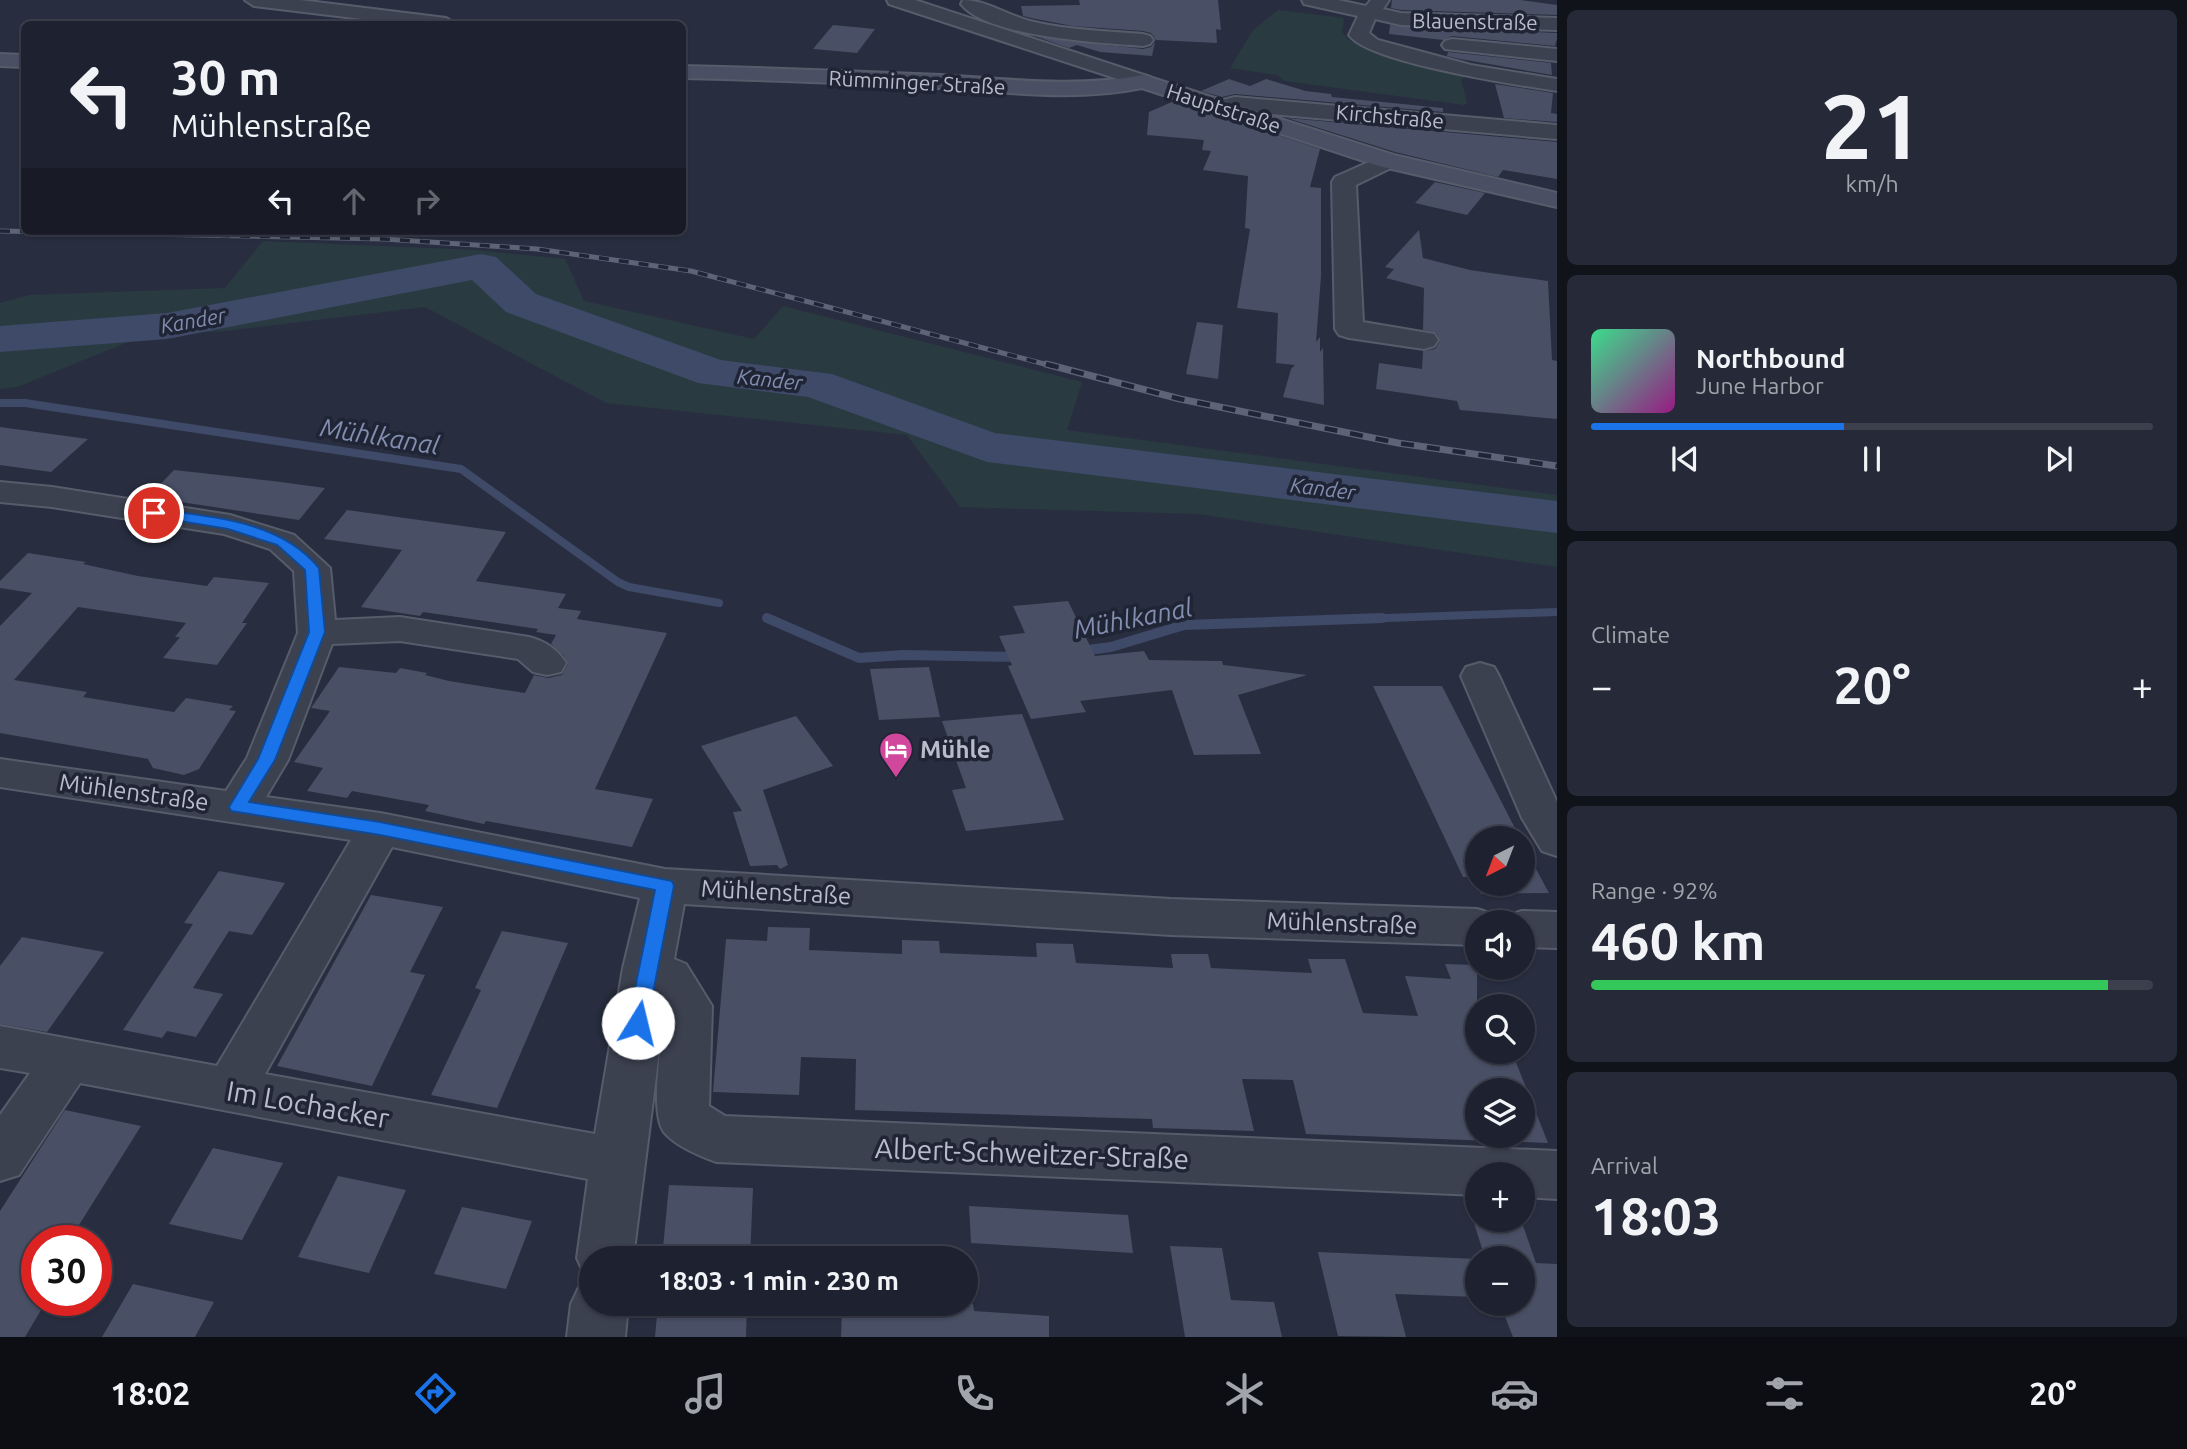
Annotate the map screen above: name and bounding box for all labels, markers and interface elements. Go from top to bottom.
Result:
street label: Blauenstraße [1412,8,1538,34]
icon: left [56,49,147,140]
text: 30 m [171,49,280,104]
street label: Rümminger Straße [828,65,1006,99]
text: 21 [1821,74,1923,176]
street label: Hauptstraße [1164,78,1284,138]
street label: Kirchstraße [1335,99,1445,133]
text: Mühlenstraße [171,107,372,143]
text: km/h [1845,171,1899,196]
icon: left [262,182,300,220]
icon: ahead [335,182,373,220]
icon: right [408,182,446,220]
water label: Kander [159,302,228,338]
text: Northbound [1696,344,1845,373]
water label: Kander [736,364,805,394]
text: June Harbor [1696,373,1824,398]
water label: Mühlkanal [318,412,442,460]
icon: previous [1666,440,1704,478]
icon: pause [1853,440,1891,478]
icon: next [2040,440,2078,478]
water label: Kander [1289,472,1358,504]
pin [124,483,184,543]
icon: arrive [135,494,173,532]
water label: Mühlkanal [1071,592,1195,644]
text: Climate [1591,622,1670,647]
text: 20° [1833,656,1911,714]
text: − [1591,665,1612,707]
text: + [2132,665,2153,707]
hotel icon: Mühle [877,730,915,779]
place label: Mühle [920,736,991,763]
street label: Mühlenstraße [58,768,210,816]
north arrow [1465,826,1535,896]
map controls [1465,826,1535,1316]
street label: Mühlenstraße [700,875,852,909]
text: Range · 92% [1591,878,1718,903]
street label: Mühlenstraße [1266,907,1418,939]
button: sound [1465,910,1535,980]
text: 460 km [1591,912,1765,970]
position arrow [601,986,675,1060]
button: search [1465,994,1535,1064]
street label: Im Lochacker [224,1074,392,1134]
button: layers [1465,1078,1535,1148]
street label: Albert-Schweitzer-Straße [874,1132,1190,1174]
text: Arrival [1591,1153,1658,1178]
button: + [1465,1162,1535,1232]
text: 18:03 [1591,1187,1721,1245]
speed limit sign: 30 [21,1225,112,1316]
button: − [1465,1246,1535,1316]
text: 18:03 · 1 min · 230 m [658,1266,899,1295]
icon: directions [411,1369,460,1418]
icon: music [681,1369,730,1418]
icon: phone [950,1369,999,1418]
icon: climate [1220,1369,1269,1418]
icon: car [1490,1369,1539,1418]
icon: filters [1760,1369,1809,1418]
text: 18:02 [110,1375,190,1411]
text: 20° [2029,1375,2077,1411]

